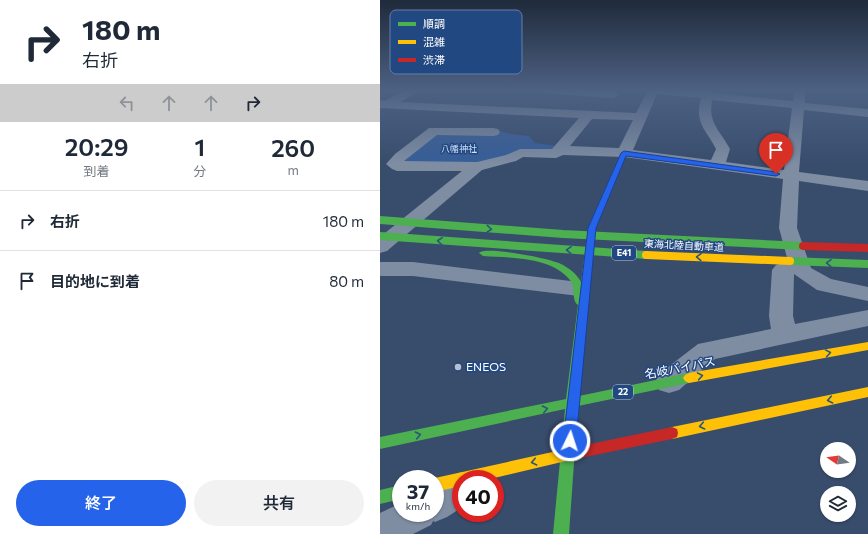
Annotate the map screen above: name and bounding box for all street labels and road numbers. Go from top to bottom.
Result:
street label: 東海北陸自動車道 [644,237,724,253]
road number: E41 [612,246,636,260]
street label: 名岐バイパス [643,353,716,381]
road number: 22 [613,385,633,399]

